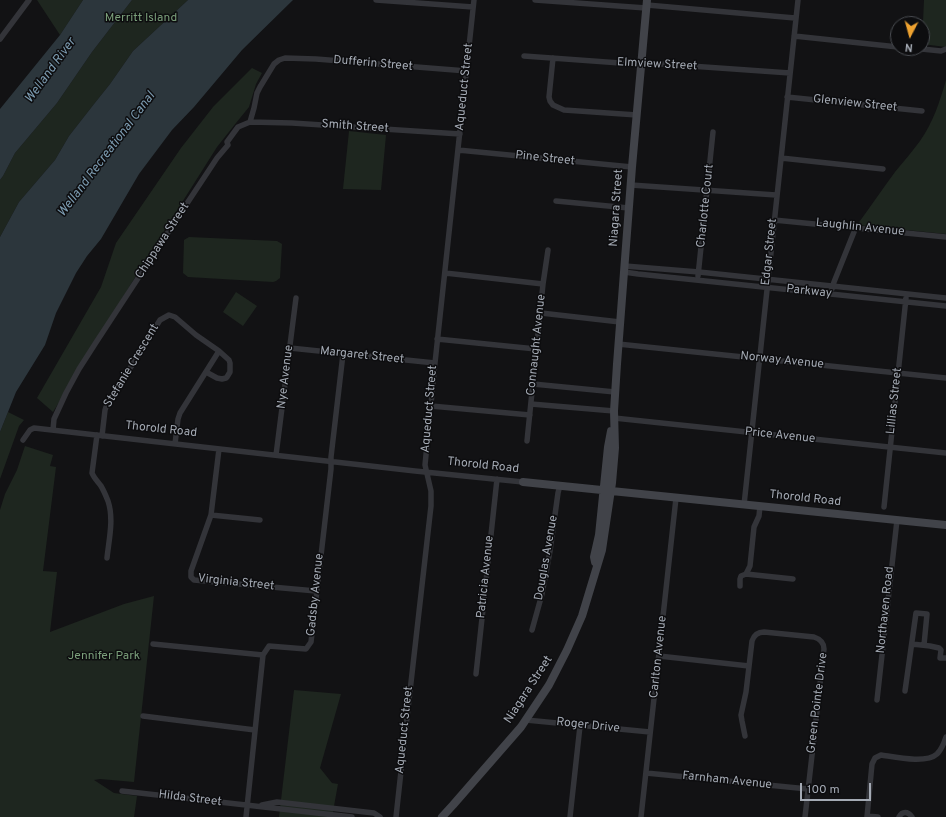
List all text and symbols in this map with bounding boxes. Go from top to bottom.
park label: Merritt Island [105,12,177,26]
north arrow [890,16,930,56]
water label: Welland River [22,35,80,107]
text: N [904,40,914,54]
street label: Aqueduct Street [453,43,477,131]
street label: Dufferin Street [333,53,413,75]
street label: Elmview Street [616,56,698,74]
water label: Welland Recreational Canal [55,89,159,221]
street label: Glenview Street [812,92,898,116]
street label: Smith Street [321,117,389,137]
street label: Pine Street [514,149,576,169]
street label: Charlotte Court [694,163,718,249]
street label: Niagara Street [607,169,627,247]
street label: Chippawa Street [133,200,193,282]
street label: Laughlin Avenue [815,216,905,240]
street label: Edgar Street [759,218,781,286]
street label: Parkway [786,282,832,302]
street label: Connaught Avenue [525,294,549,396]
street label: Stefanie Crescent [101,322,163,410]
street label: Nye Avenue [275,344,297,410]
street label: Margaret Street [319,344,405,368]
street label: Norway Avenue [740,349,824,373]
street label: Aqueduct Street [419,365,441,453]
street label: Lillias Street [884,367,906,435]
street label: Thorold Road [124,419,198,441]
street label: Price Avenue [744,425,816,447]
street label: Thorold Road [446,455,520,477]
street label: Thorold Road [768,488,842,510]
street label: Douglas Avenue [532,514,562,602]
street label: Patricia Avenue [474,535,498,619]
street label: Gadsby Avenue [304,553,328,637]
street label: Northaven Road [874,566,898,654]
street label: Virginia Street [197,572,275,594]
street label: Carlton Avenue [648,615,670,699]
park label: Jennifer Park [68,650,140,664]
street label: Green Pointe Drive [805,652,831,754]
street label: Niagara Street [502,653,556,727]
street label: Aqueduct Street [393,686,417,774]
street label: Roger Drive [556,716,620,736]
street label: Farnham Avenue [681,769,773,793]
scale bar [802,775,873,801]
text: 100 m [807,782,840,798]
street label: Hilda Street [158,788,222,810]

